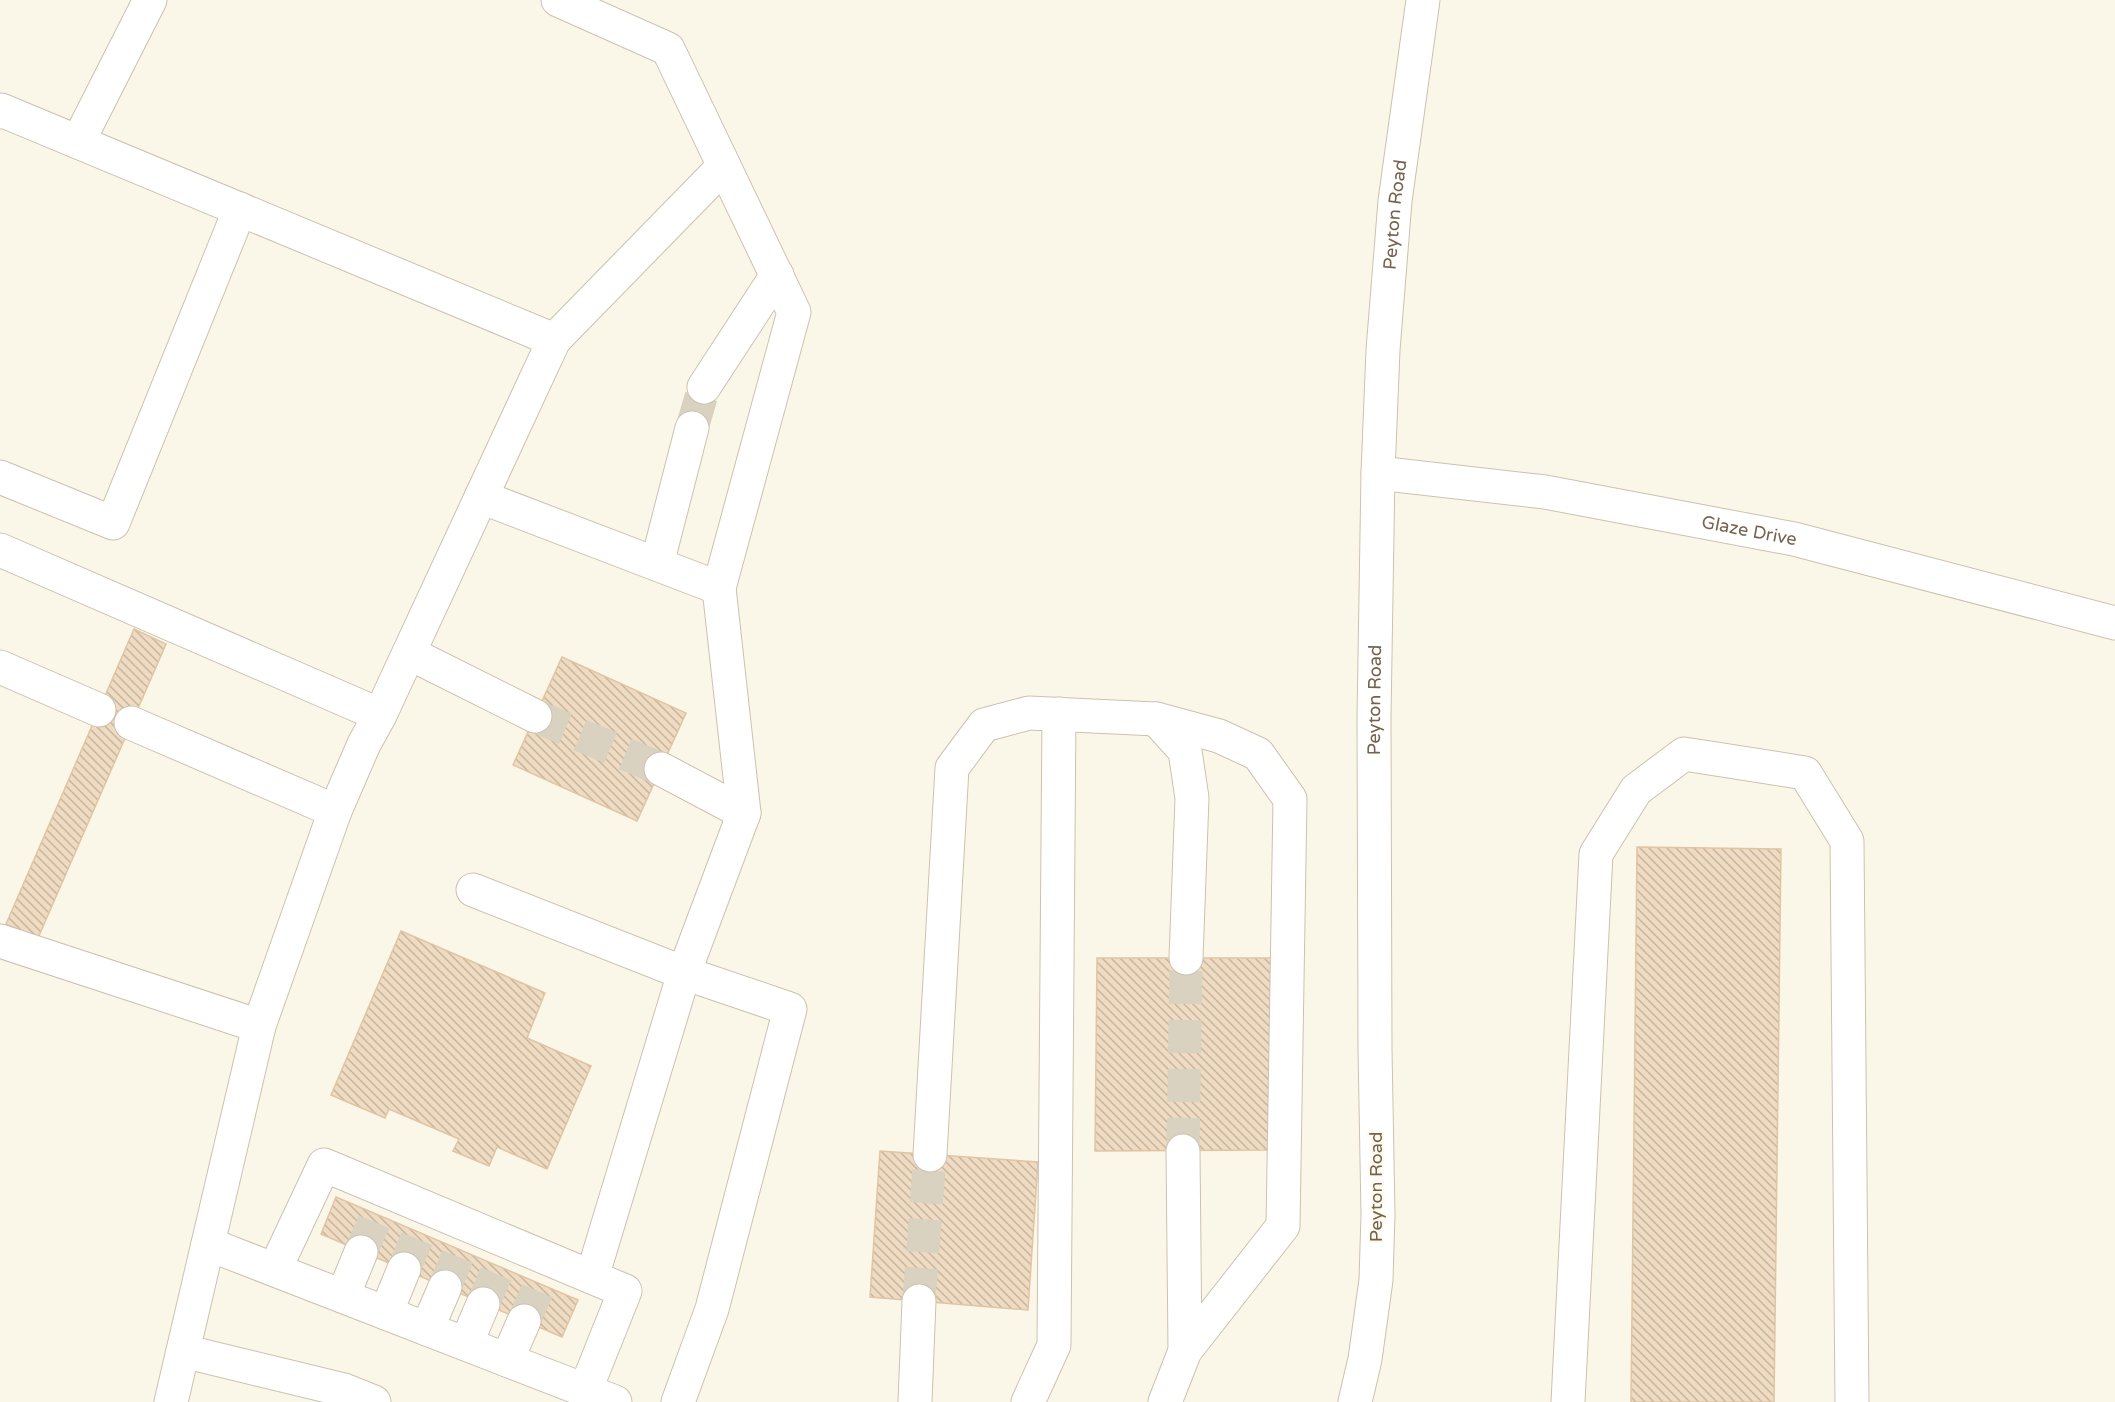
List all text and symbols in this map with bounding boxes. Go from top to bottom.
street label: Peyton Road [1379,158,1412,271]
street label: Glaze Drive [1700,511,1799,550]
street label: Peyton Road [1363,644,1386,755]
street label: Peyton Road [1365,1132,1387,1242]

